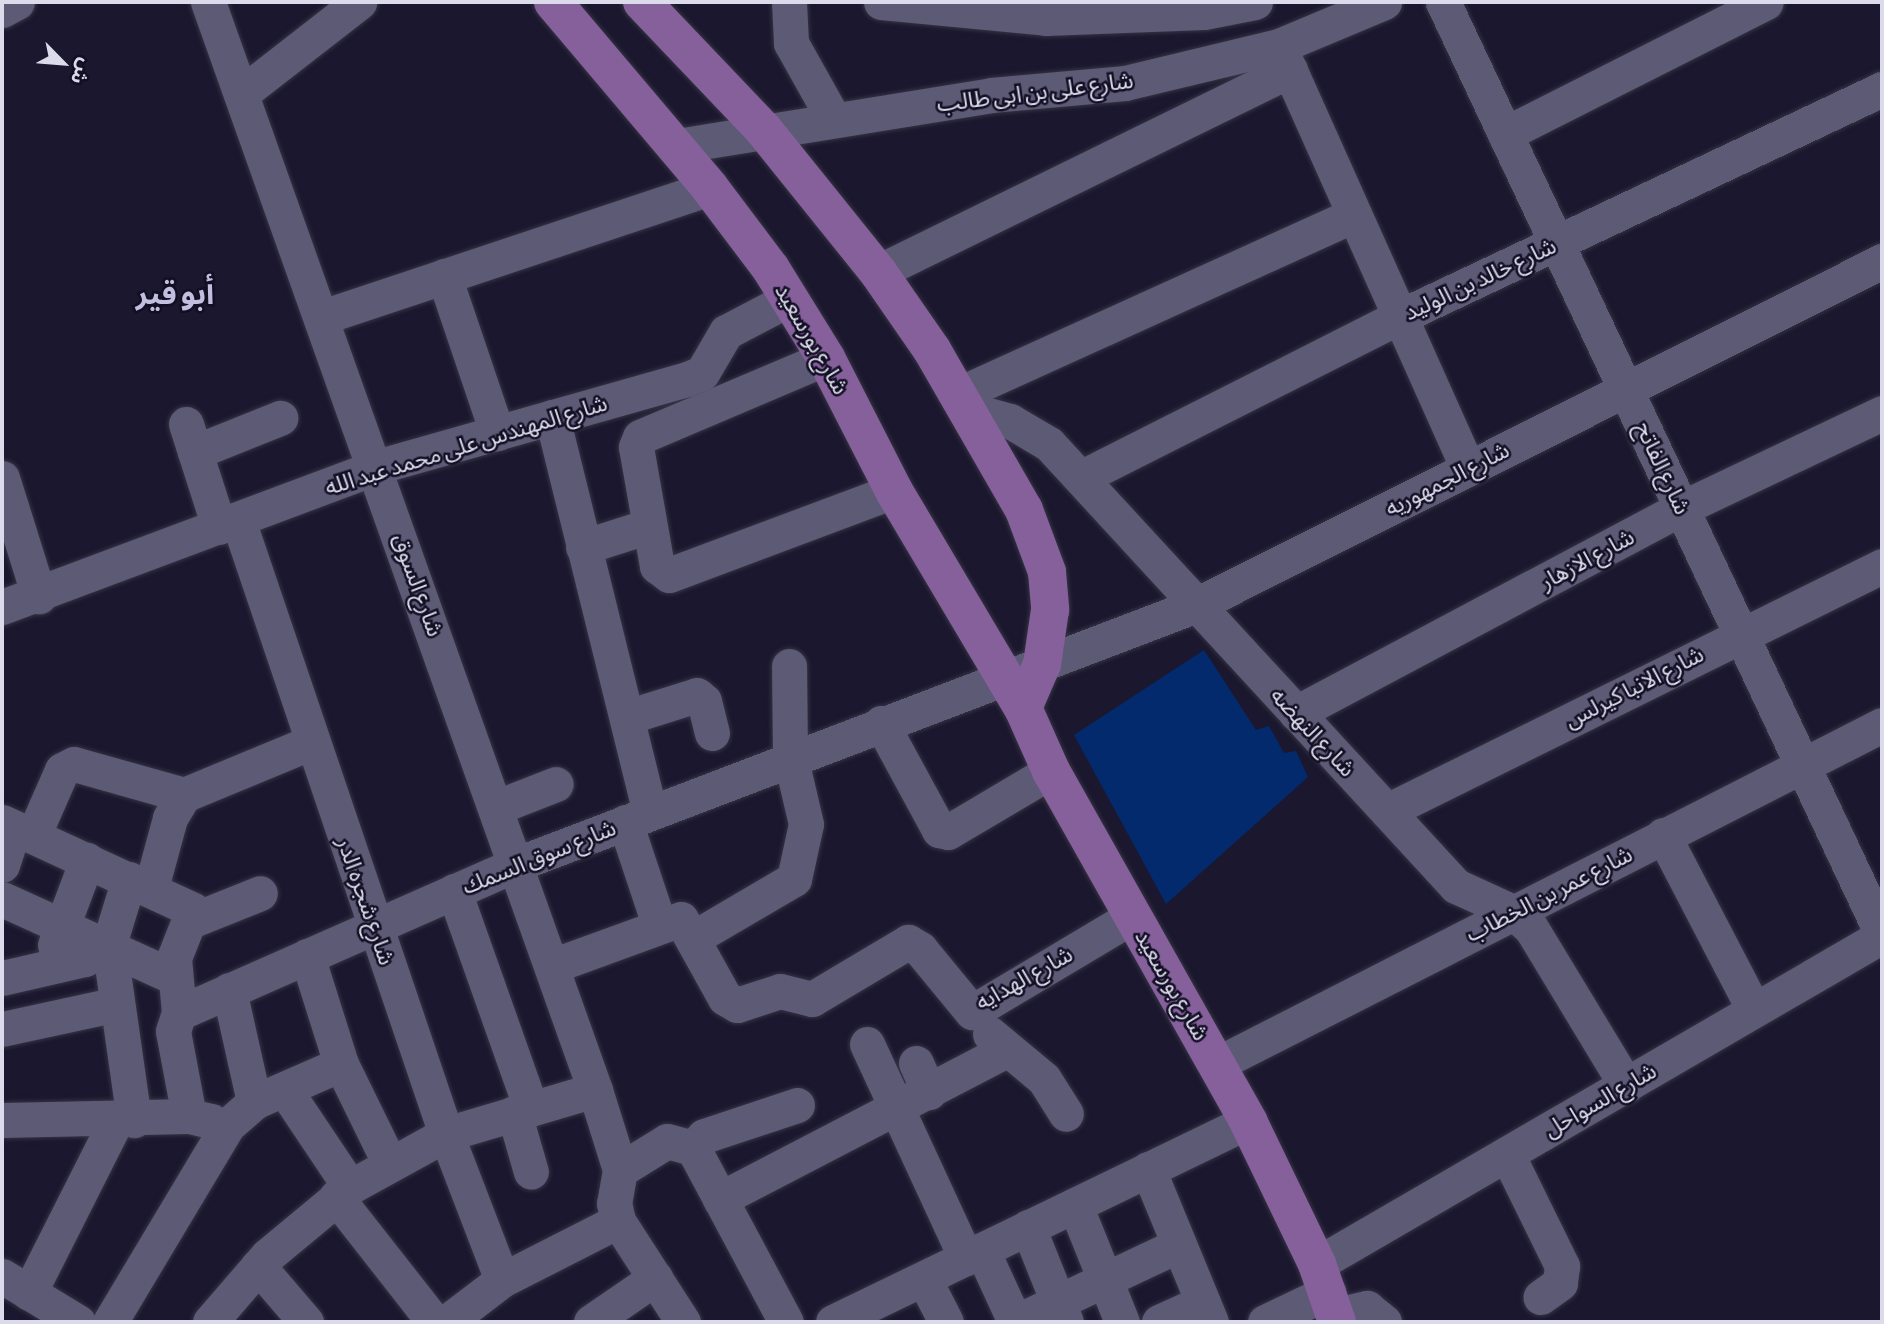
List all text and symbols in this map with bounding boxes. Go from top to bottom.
north arrow [28,28,98,98]
text: ش [67,55,98,88]
street label: شارع على بن ابى طالب [935,66,1135,118]
street label: شارع خالد بن الوليد [1399,232,1561,326]
district label: أبو قير [136,275,214,311]
street label: شارع بورسعيد [769,279,855,399]
street label: شارع المهندس على محمد عبد الله [321,389,611,501]
street label: شارع الفاتح [1630,417,1696,519]
street label: شارع الجمهوريه [1380,436,1514,522]
street label: شارع الازهار [1535,523,1639,595]
street label: شارع السوق [387,530,449,640]
street label: شارع الانبا كيرلس [1560,640,1708,734]
street label: شارع النهضه [1265,682,1361,782]
street label: شارع سوق السمك [458,814,620,900]
street label: شارع شجره الدر [331,833,401,969]
street label: شارع عمر بن الخطاب [1461,840,1637,948]
street label: شارع بورسعيد [1129,925,1215,1045]
street label: شارع الهدايه [971,940,1077,1016]
street label: شارع السواحل [1539,1057,1661,1143]

